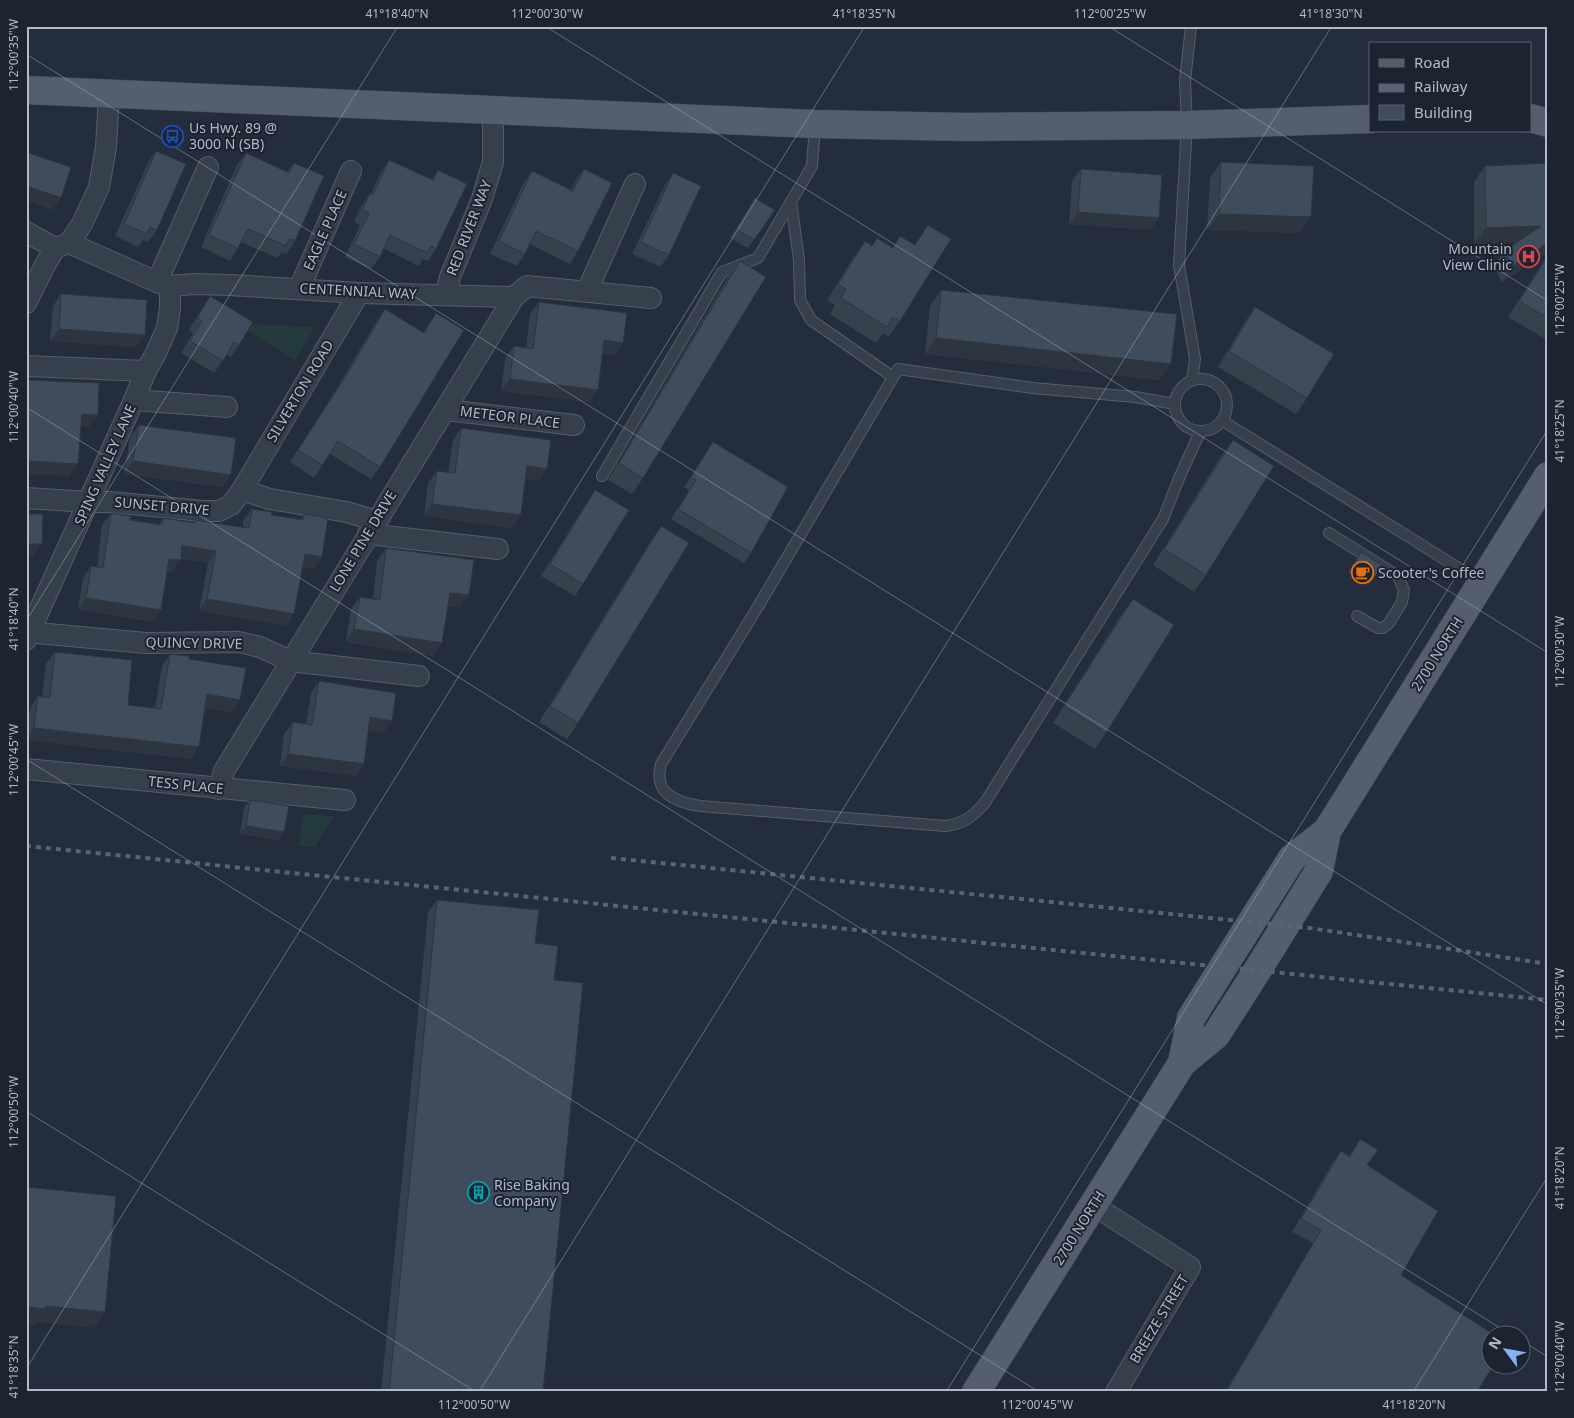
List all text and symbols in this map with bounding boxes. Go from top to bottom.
text: 41°18'40"N [365,5,429,22]
text: 112°00'30"W [511,5,583,22]
text: 41°18'35"N [832,5,896,22]
text: 112°00'25"W [1074,5,1146,22]
text: 41°18'30"N [1299,5,1363,22]
text: 112°00'35"W [5,19,22,91]
legend [1369,42,1532,132]
text: Road [1414,52,1450,72]
text: Railway [1414,76,1468,96]
text: Building [1414,102,1472,122]
place label: Us Hwy. 89 @ 3000 N (SB) [189,118,277,153]
bus stop icon: Us Hwy. 89 @ 3000 N (SB) [161,124,185,148]
street label: RED RIVER WAY [442,177,495,278]
street label: EAGLE PLACE [298,186,351,273]
place label: Mountain View Clinic [1443,239,1512,274]
hospital icon: Mountain View Clinic [1516,245,1540,269]
text: 112°00'25"W [1551,264,1568,336]
street label: CENTENNIAL WAY [299,278,417,303]
street label: SILVERTON ROAD [262,336,337,445]
text: 112°00'40"W [5,371,22,443]
text: 41°18'25"N [1551,399,1568,463]
street label: SPING VALLEY LANE [69,401,140,528]
street label: METEOR PLACE [459,401,561,432]
street label: LONE PINE DRIVE [325,486,400,595]
street label: SUNSET DRIVE [114,492,210,519]
cafe icon: Scooter's Coffee [1350,561,1374,585]
place label: Scooter's Coffee [1378,563,1485,582]
text: 41°18'40"N [5,587,22,651]
street label: 2700 NORTH [1406,613,1467,694]
text: 112°00'30"W [1551,616,1568,688]
street label: QUINCY DRIVE [145,632,243,653]
text: 112°00'45"W [5,724,22,796]
street label: TESS PLACE [147,771,225,798]
text: 112°00'35"W [1551,968,1568,1040]
text: 112°00'50"W [5,1076,22,1148]
text: 41°18'20"N [1551,1146,1568,1210]
place label: Rise Baking Company [494,1175,570,1210]
building icon: Rise Baking Company [466,1181,490,1205]
street label: 2700 NORTH [1048,1187,1109,1268]
street label: BREEZE STREET [1125,1271,1193,1367]
text: 112°00'40"W [1551,1321,1568,1393]
north arrow [1482,1326,1532,1376]
text: N [1483,1333,1506,1353]
text: 41°18'35"N [5,1335,22,1399]
text: 112°00'50"W [438,1396,510,1413]
text: 112°00'45"W [1001,1396,1073,1413]
text: 41°18'20"N [1382,1396,1446,1413]

